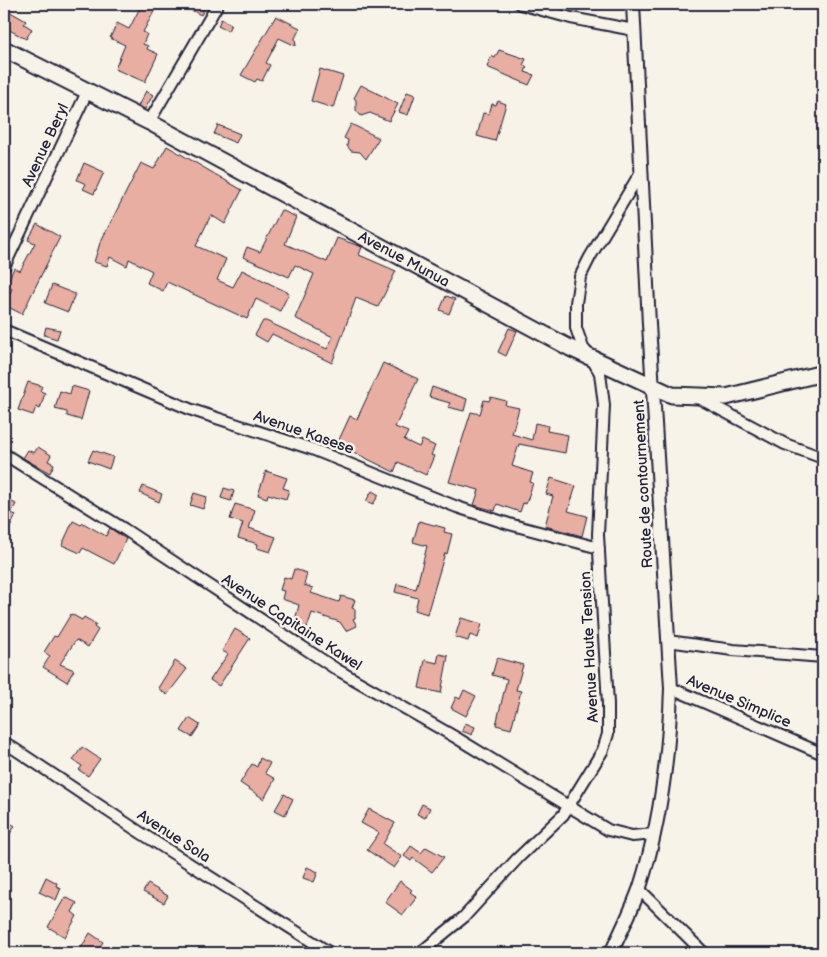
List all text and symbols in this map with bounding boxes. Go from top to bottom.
street label: Avenue Beryl [18,100,73,190]
street label: Avenue Munua [355,227,453,292]
street label: Route de contournement [630,399,657,569]
street label: Avenue Kasese [251,406,357,459]
street label: Avenue Capitaine Kawel [218,570,365,675]
street label: Avenue Haute Tension [576,571,603,723]
street label: Avenue Simplice [684,671,794,732]
street label: Avenue Sola [134,806,214,867]

